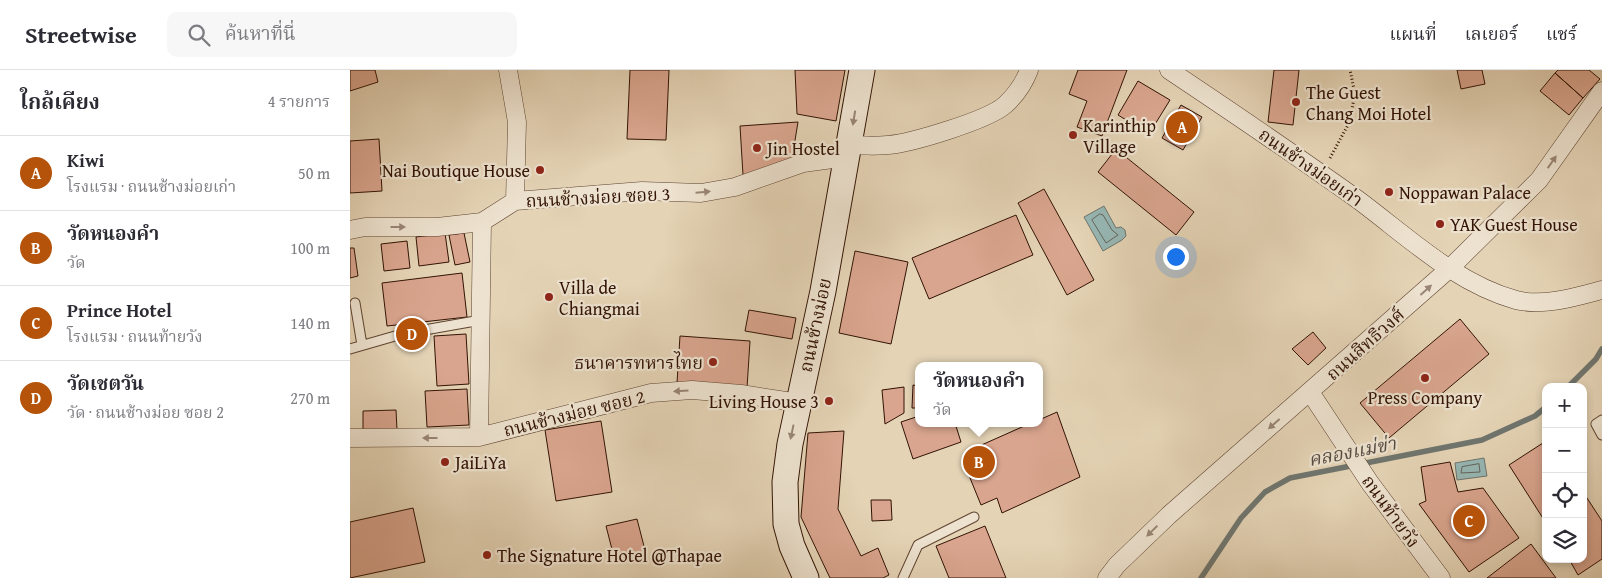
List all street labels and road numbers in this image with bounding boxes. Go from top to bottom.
street label: ถนนช้างม่อยเก่า [1253,121,1369,213]
street label: ถนนช้างม่อย ซอย 3 [525,180,671,214]
street label: ถนนช้างม่อย [792,275,838,375]
street label: ถนนสิทธิวงศ์ [1320,301,1411,387]
street label: ถนนช้างม่อย ซอย 2 [500,382,648,444]
street label: ถนนท้ายวัง [1355,469,1427,553]

